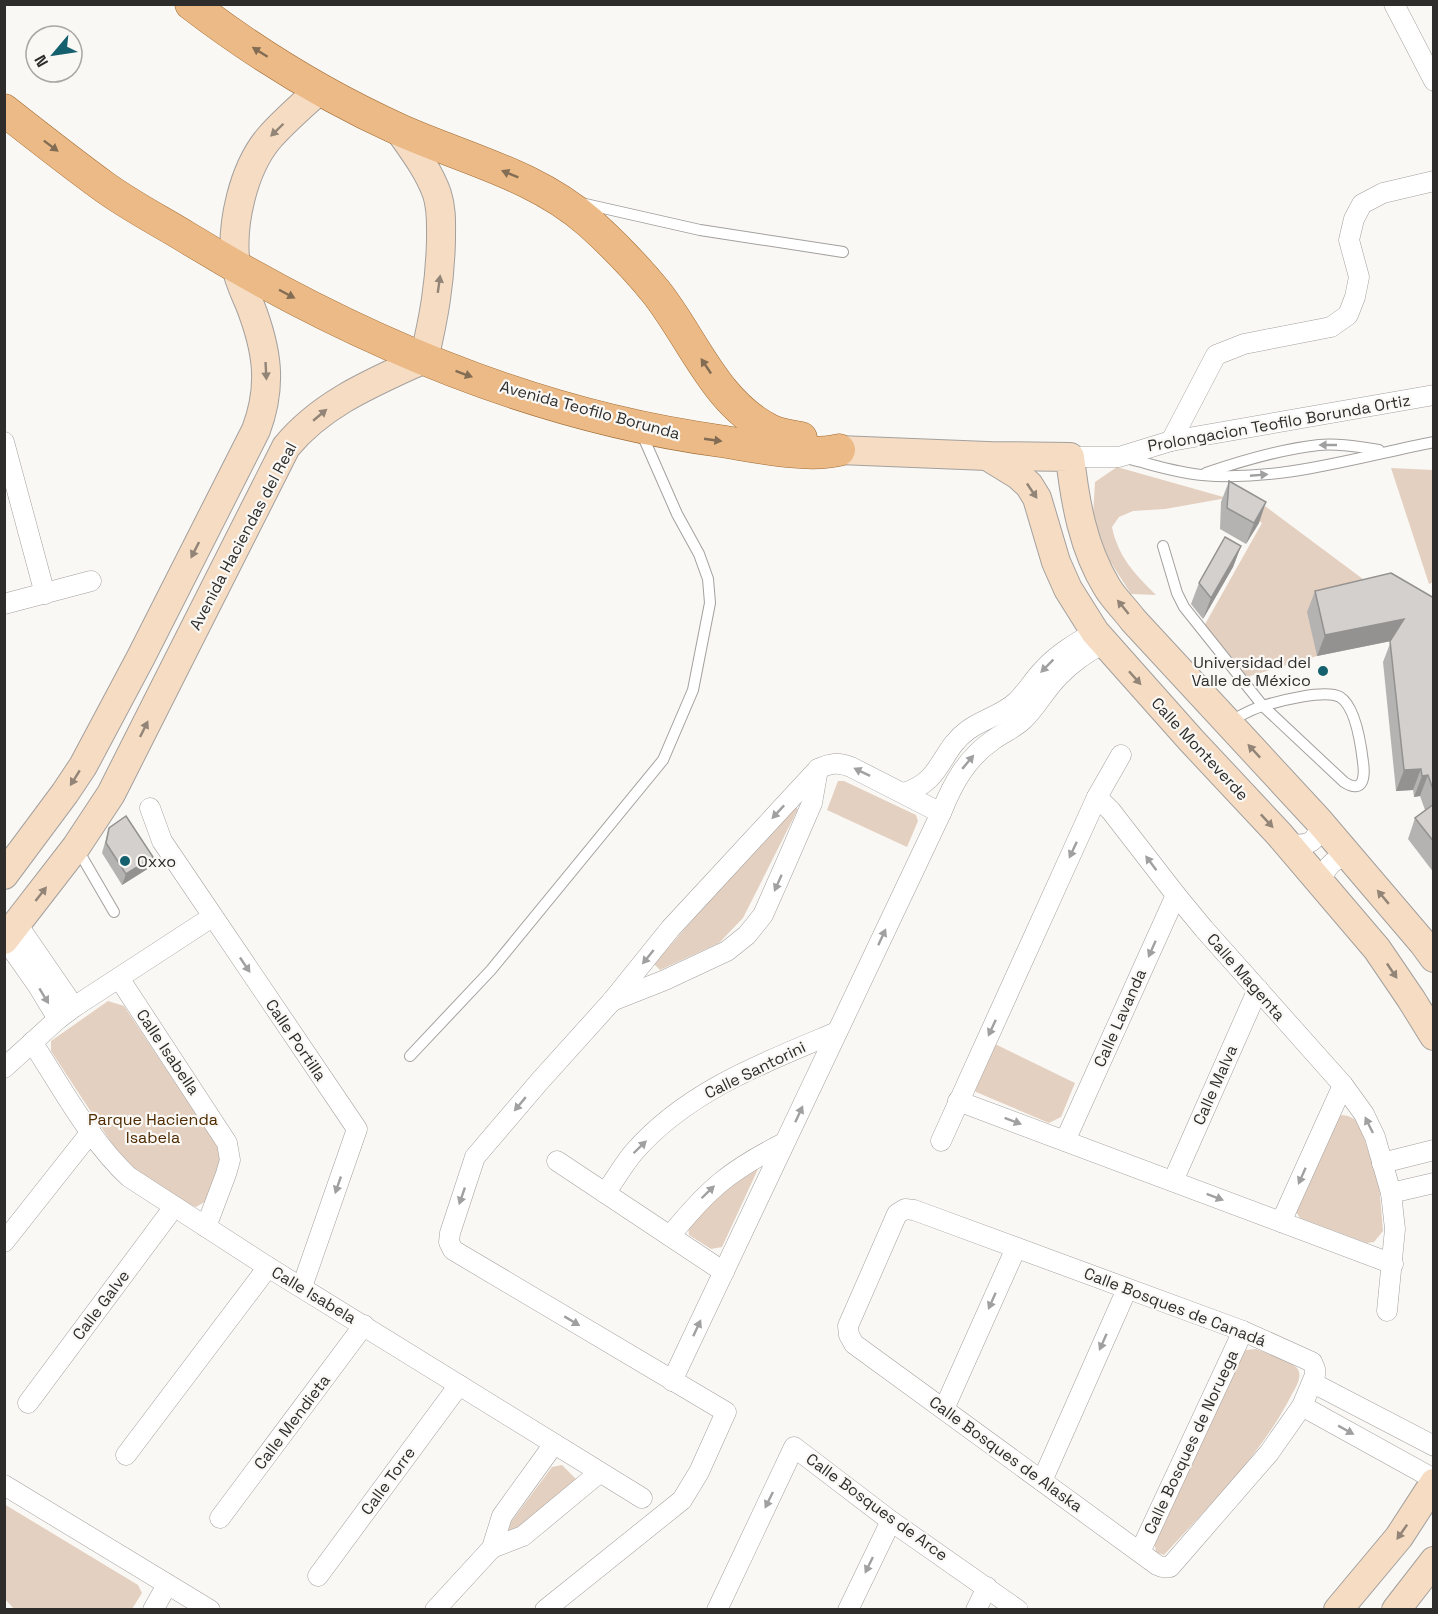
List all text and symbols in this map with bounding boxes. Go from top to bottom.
north arrow [24,24,84,84]
one-way arrow [252,46,268,57]
text: N [30,51,53,71]
one-way arrow [271,122,285,136]
one-way arrow [43,140,59,152]
one-way arrow [501,169,519,178]
one-way arrow [434,274,443,293]
one-way arrow [278,289,295,299]
one-way arrow [701,358,712,374]
one-way arrow [261,362,271,381]
one-way arrow [456,369,474,379]
street label: Avenida Teofilo Borunda [498,376,682,444]
street label: Prolongacion Teofilo Borunda Ortiz [1146,390,1412,456]
one-way arrow [312,408,328,421]
one-way arrow [704,436,723,445]
street label: Avenida Haciendas del Real [185,439,301,633]
one-way arrow [1319,440,1338,450]
one-way arrow [1249,470,1268,480]
one-way arrow [1026,483,1038,499]
one-way arrow [190,542,200,559]
one-way arrow [1116,599,1129,615]
place label: Universidad del Valle de México [1192,652,1311,691]
one-way arrow [1041,658,1055,672]
marker: Universidad del Valle de México [1316,664,1330,678]
one-way arrow [1128,670,1141,685]
street label: Calle Monteverde [1147,693,1253,805]
one-way arrow [139,720,149,737]
one-way arrow [1247,743,1261,758]
one-way arrow [961,755,974,770]
one-way arrow [853,767,870,776]
one-way arrow [69,770,80,786]
one-way arrow [771,804,785,819]
one-way arrow [1260,814,1274,829]
one-way arrow [1068,842,1077,859]
place label: Oxxo [137,851,176,872]
marker: Oxxo [118,854,132,868]
one-way arrow [1145,855,1157,871]
one-way arrow [772,874,782,892]
one-way arrow [34,886,46,901]
one-way arrow [1377,889,1390,905]
one-way arrow [877,928,887,946]
street label: Calle Magenta [1202,929,1290,1025]
one-way arrow [1147,940,1156,957]
one-way arrow [642,949,654,964]
one-way arrow [239,957,251,973]
one-way arrow [1386,962,1398,978]
street label: Calle Lavanda [1089,966,1151,1070]
one-way arrow [39,988,50,1004]
street label: Calle Portilla [261,995,331,1085]
street label: Calle Isabella [132,1005,204,1099]
one-way arrow [987,1019,996,1036]
street label: Calle Santorini [701,1036,809,1104]
street label: Calle Malva [1188,1042,1242,1128]
one-way arrow [514,1096,527,1111]
one-way arrow [794,1105,803,1122]
park label: Parque Hacienda Isabela [88,1109,218,1148]
one-way arrow [1004,1117,1022,1127]
one-way arrow [1365,1117,1374,1134]
one-way arrow [633,1140,647,1154]
one-way arrow [1297,1168,1307,1186]
one-way arrow [333,1176,343,1194]
one-way arrow [701,1185,715,1199]
one-way arrow [457,1187,466,1205]
one-way arrow [1206,1193,1224,1203]
street label: Calle Isabela [268,1261,360,1329]
street label: Calle Bosques de Canadá [1081,1263,1269,1351]
street label: Calle Galve [68,1266,134,1344]
one-way arrow [988,1293,997,1310]
one-way arrow [564,1315,580,1326]
one-way arrow [693,1319,702,1336]
one-way arrow [1098,1333,1108,1351]
street label: Calle Bosques de Noruega [1139,1346,1243,1538]
street label: Calle Mendieta [249,1370,335,1474]
street label: Calle Bosques de Alaska [925,1391,1087,1517]
one-way arrow [1338,1425,1354,1436]
street label: Calle Torre [356,1443,420,1519]
street label: Calle Bosques de Arce [802,1448,952,1566]
one-way arrow [765,1491,774,1508]
one-way arrow [1396,1524,1408,1540]
one-way arrow [865,1557,874,1574]

